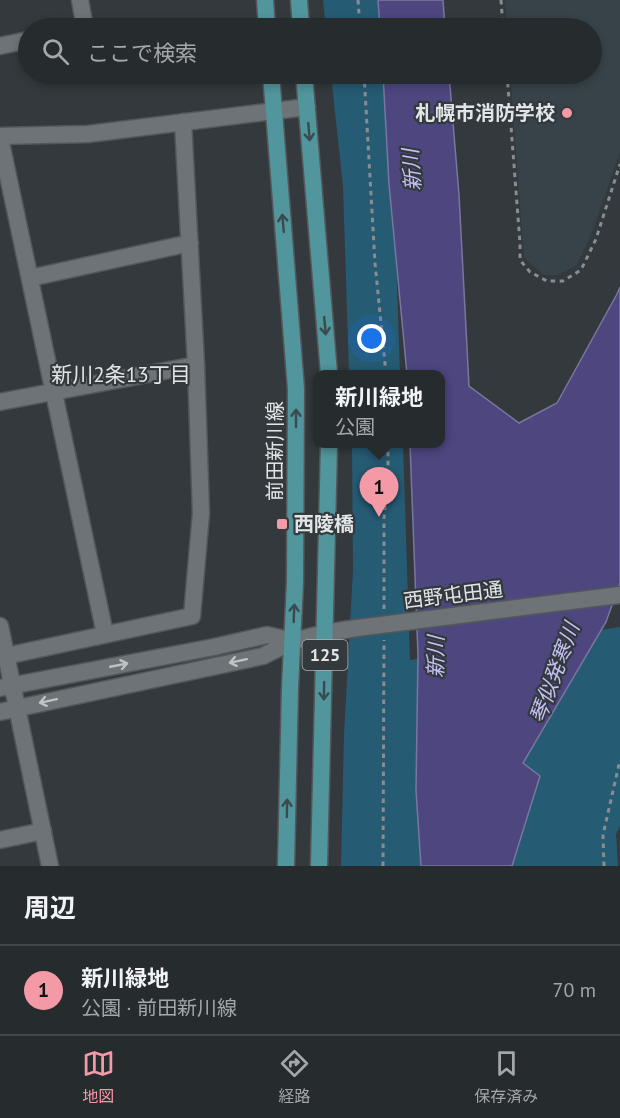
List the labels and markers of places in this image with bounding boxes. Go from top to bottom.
place label: 札幌市消防学校 [415,100,555,126]
marker: 札幌市消防学校 [560,106,574,120]
pin: 1 [360,468,398,517]
place label: 西陵橋 [294,511,354,537]
marker: 西陵橋 [275,517,289,531]

